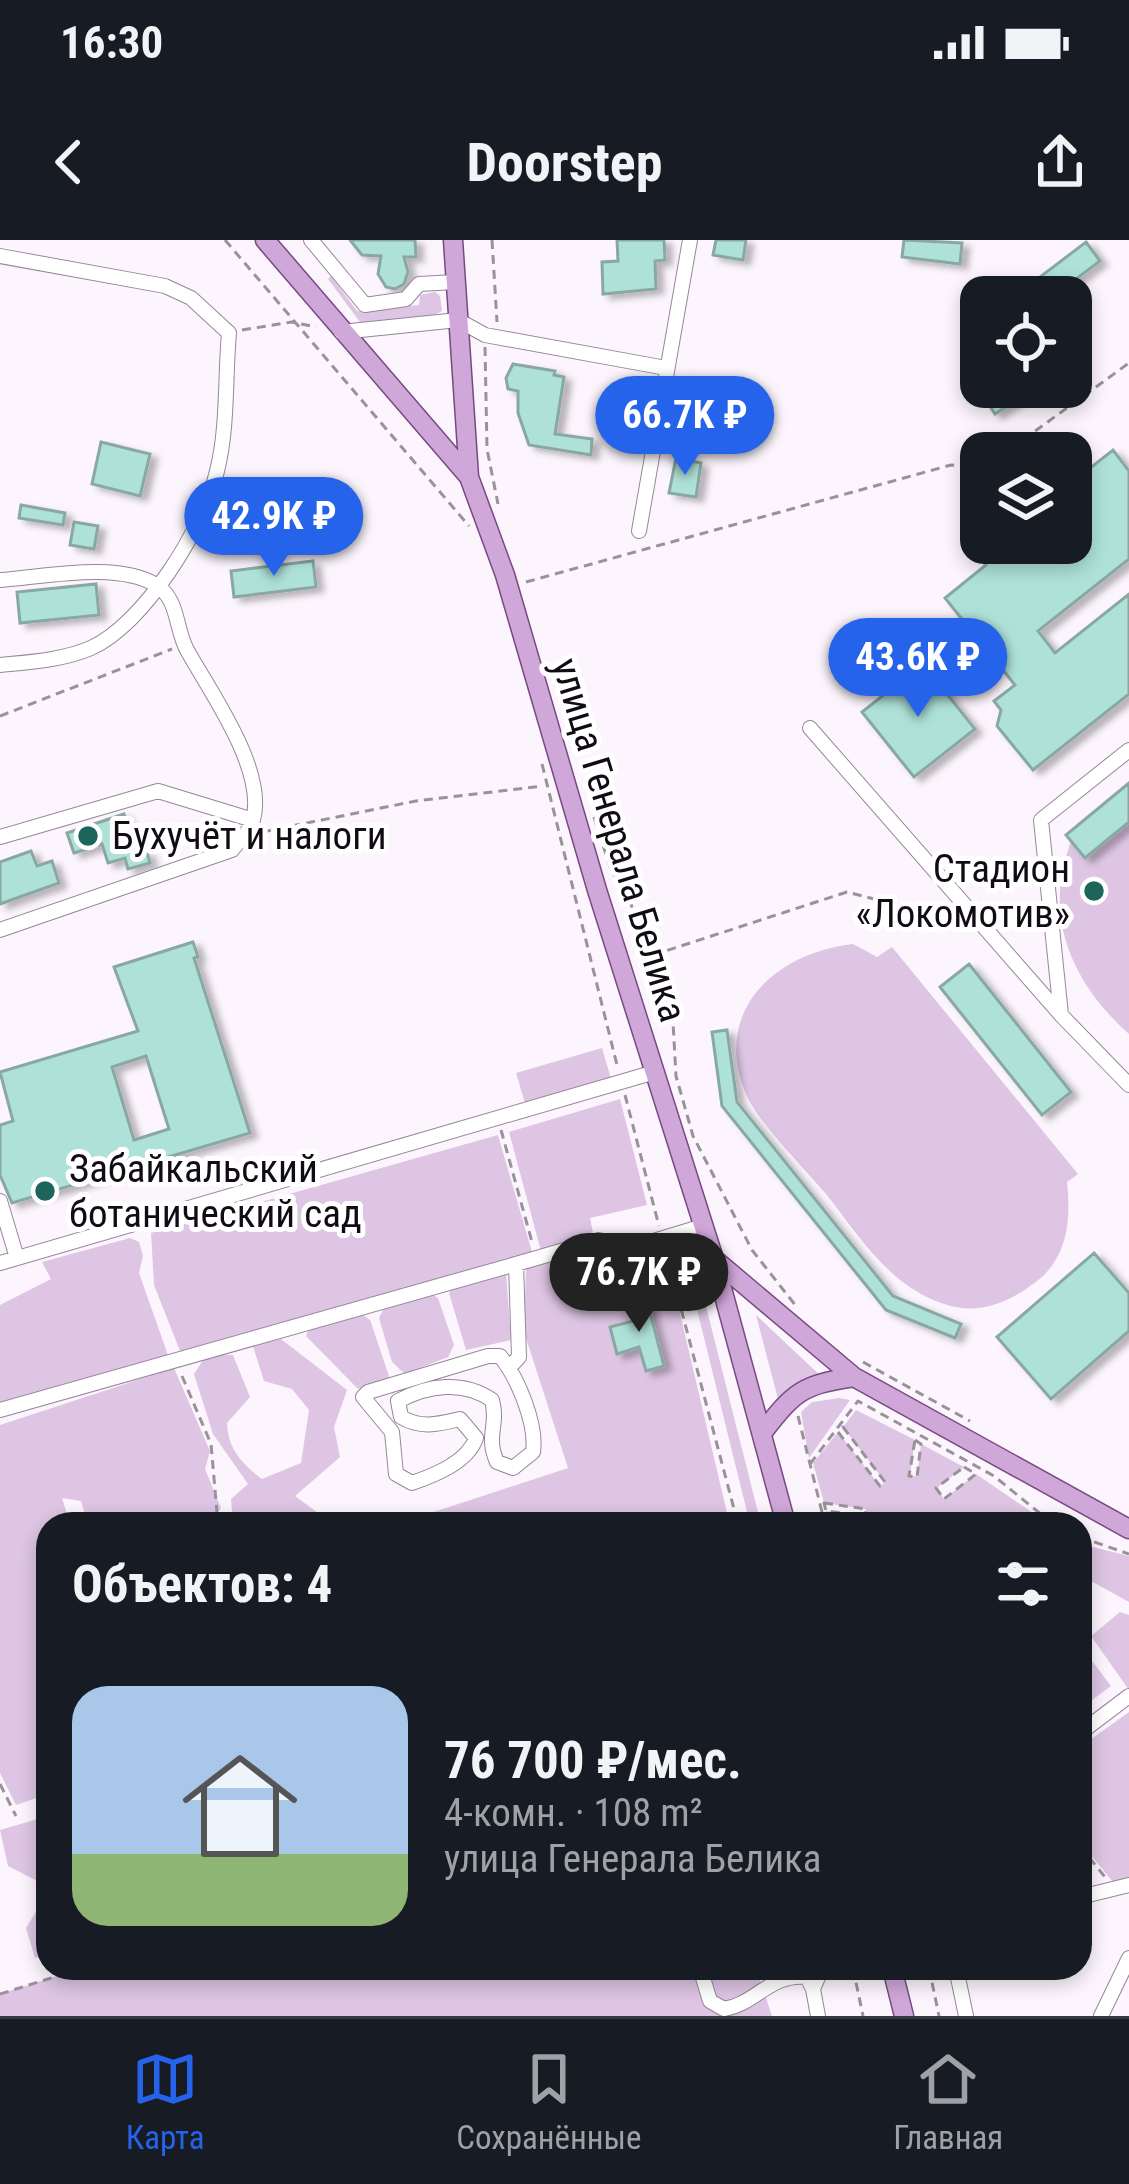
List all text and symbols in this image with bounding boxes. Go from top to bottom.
text: 16:30 [60,16,163,69]
icon: back [36,129,102,195]
icon: share [1027,129,1093,195]
text: Doorstep [467,131,662,194]
map controls [960,276,1092,564]
button: locate [960,276,1092,408]
pin: 66.7K ₽ [574,376,796,478]
text: 66.7K ₽ [622,392,748,438]
button: layers [960,432,1092,564]
pin: 42.9K ₽ [163,477,385,579]
text: 42.9K ₽ [211,493,337,539]
pin: 43.6K ₽ [807,618,1029,720]
text: 43.6K ₽ [855,634,981,680]
street label: улица Генерала Белика [542,653,696,1027]
place label: Бухучёт и налоги [112,813,387,859]
marker: Бухучёт и налоги [75,823,101,849]
place label: Стадион «Локомотив» [855,846,1070,937]
marker: Стадион «Локомотив» [1081,878,1107,904]
place label: Забайкальский ботанический сад [69,1146,362,1237]
marker: Забайкальский ботанический сад [32,1178,58,1204]
pin: 76.7K ₽ [528,1233,750,1335]
text: 76.7K ₽ [576,1249,702,1295]
icon: filters [990,1551,1056,1617]
text: Объектов: 4 [72,1555,332,1614]
text: 76 700 ₽/мес. [444,1731,742,1790]
icon: home [168,1734,312,1878]
text: 4-комн. · 108 m² [444,1790,703,1836]
text: улица Генерала Белика [444,1836,822,1882]
tab: Карта [126,2046,205,2157]
tab: Сохранённые [456,2046,642,2157]
tab: Главная [893,2046,1003,2157]

